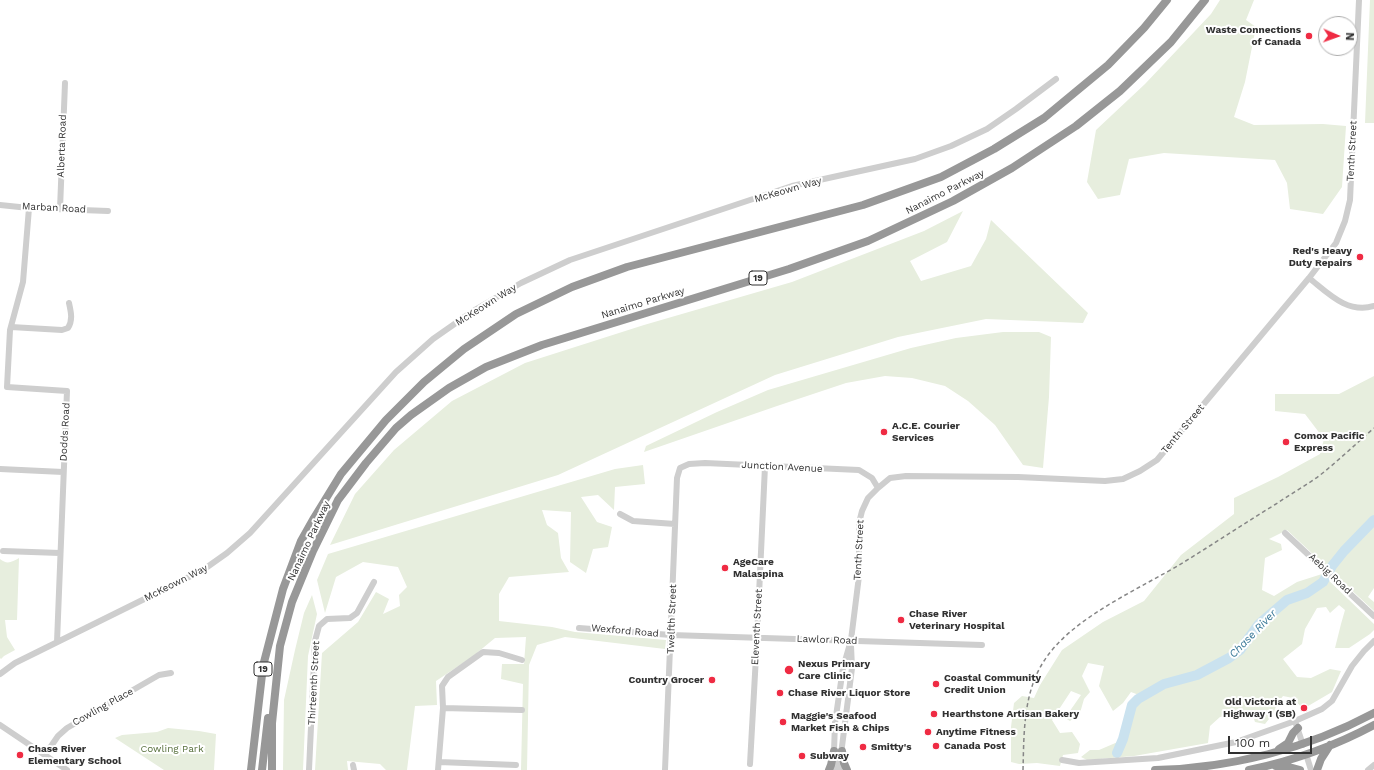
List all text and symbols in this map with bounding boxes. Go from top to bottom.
north arrow [1318,16,1358,56]
place label: Waste Connections of Canada [1206,24,1301,48]
marker: Waste Connections of Canada [1304,31,1314,41]
text: N [1343,32,1356,41]
street label: Alberta Road [55,114,69,178]
street label: Tenth Street [1344,120,1360,182]
street label: Nanaimo Parkway [904,167,986,217]
street label: McKeown Way [753,175,823,205]
street label: Marban Road [22,200,86,216]
place label: Red's Heavy Duty Repairs [1289,245,1352,268]
marker: Red's Heavy Duty Repairs [1355,252,1365,262]
road number: 19 [749,271,767,285]
street label: McKeown Way [453,281,519,329]
street label: Nanaimo Parkway [600,285,686,321]
street label: Dodds Road [57,402,73,462]
street label: Tenth Street [1159,402,1207,456]
place label: A.C.E. Courier Services [892,420,960,444]
marker: A.C.E. Courier Services [879,427,889,437]
place label: Comox Pacific Express [1294,430,1364,454]
marker: Comox Pacific Express [1281,437,1291,447]
street label: Junction Avenue [741,459,823,475]
street label: Nanaimo Parkway [285,499,333,583]
street label: Tenth Street [851,519,867,581]
street label: Aebig Road [1306,551,1354,597]
place label: AgeCare Malaspina [733,556,784,580]
street label: McKeown Way [142,562,210,604]
marker: AgeCare Malaspina [720,563,730,573]
street label: Twelfth Street [665,584,679,654]
street label: Eleventh Street [749,589,765,665]
water label: Chase River [1227,607,1279,661]
place label: Chase River Veterinary Hospital [909,608,1005,632]
marker: Chase River Veterinary Hospital [896,615,906,625]
street label: Wexford Road [591,622,659,640]
street label: Lawlor Road [796,633,858,647]
street label: Thirteenth Street [306,641,322,725]
place label: Nexus Primary Care Clinic [798,658,870,682]
road number: 19 [254,662,272,676]
marker: Nexus Primary Care Clinic [783,664,795,676]
place label: Coastal Community Credit Union [944,672,1041,696]
place label: Country Grocer [628,674,704,686]
marker: Country Grocer [707,675,717,685]
marker: Coastal Community Credit Union [931,679,941,689]
street label: Cowling Place [70,685,136,729]
place label: Chase River Liquor Store [788,687,910,699]
marker: Chase River Liquor Store [775,688,785,698]
place label: Old Victoria at Highway 1 (SB) [1223,696,1296,720]
marker: Old Victoria at Highway 1 (SB) [1299,703,1309,713]
place label: Hearthstone Artisan Bakery [942,708,1079,720]
marker: Hearthstone Artisan Bakery [929,709,939,719]
place label: Maggie's Seafood Market Fish & Chips [791,710,889,734]
marker: Maggie's Seafood Market Fish & Chips [778,717,788,727]
place label: Anytime Fitness [936,726,1016,738]
marker: Anytime Fitness [923,727,933,737]
scale bar [1230,728,1314,754]
text: 100 m [1235,736,1270,750]
place label: Canada Post [944,740,1006,752]
place label: Smitty's [871,741,912,753]
marker: Canada Post [931,741,941,751]
marker: Smitty's [858,742,868,752]
place label: Chase River Elementary School [28,743,121,766]
park label: Cowling Park [140,743,204,755]
marker: Chase River Elementary School [15,750,25,760]
place label: Subway [810,750,849,762]
marker: Subway [797,751,807,761]

